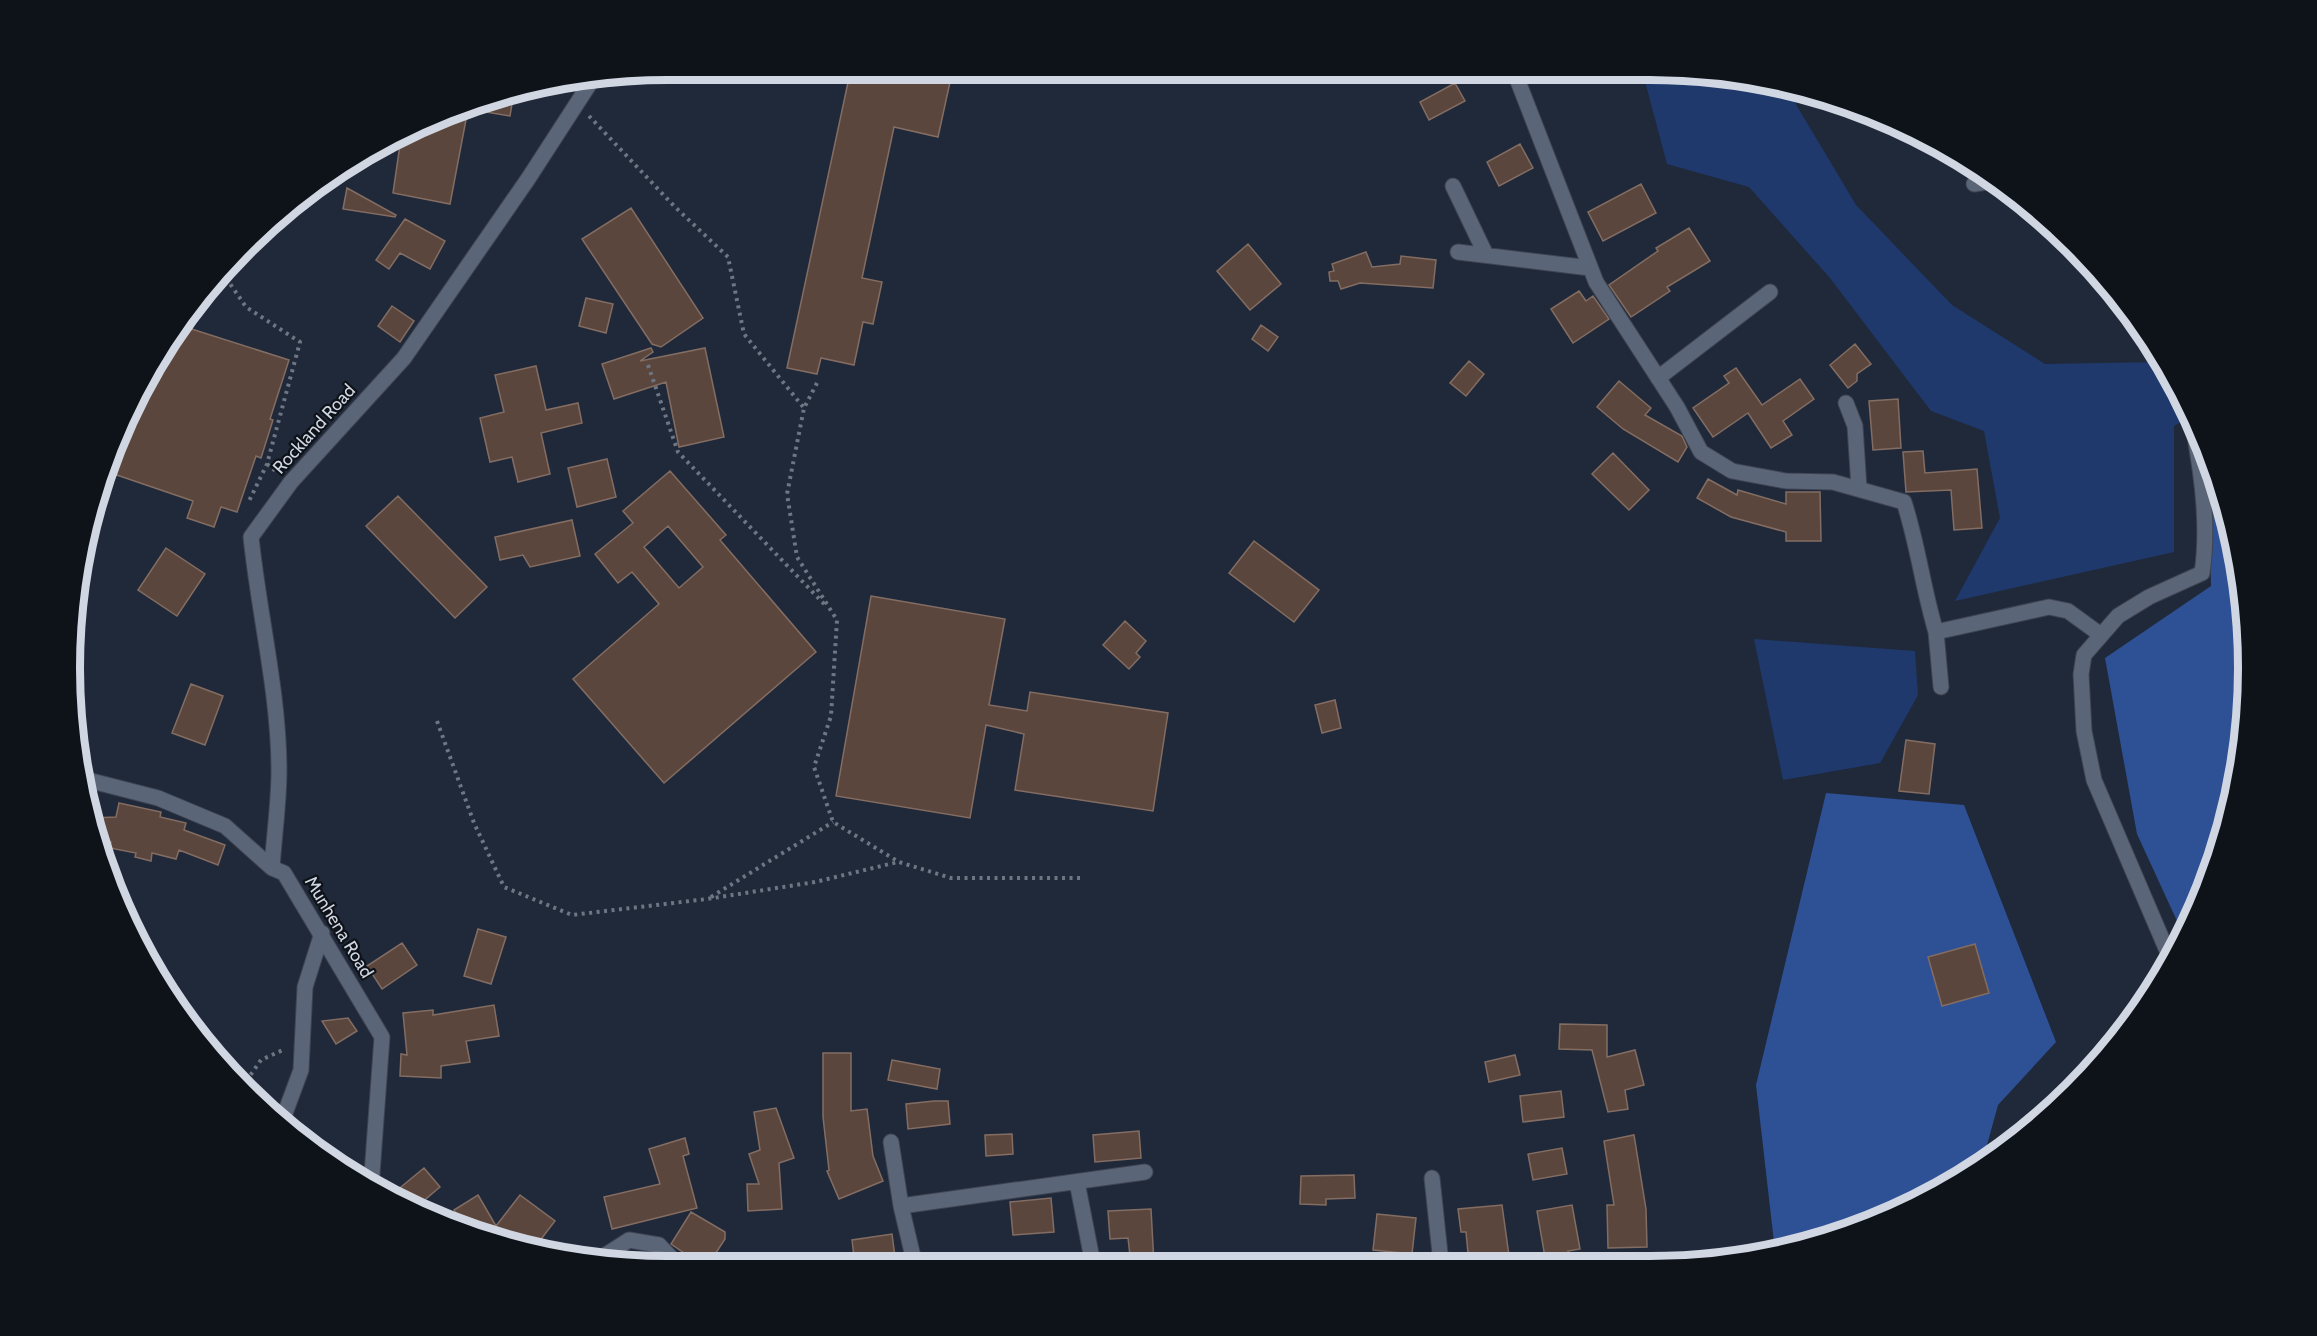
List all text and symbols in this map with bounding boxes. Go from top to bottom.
street label: Rockland Road [268,380,360,478]
street label: Munhena Road [300,872,378,982]

